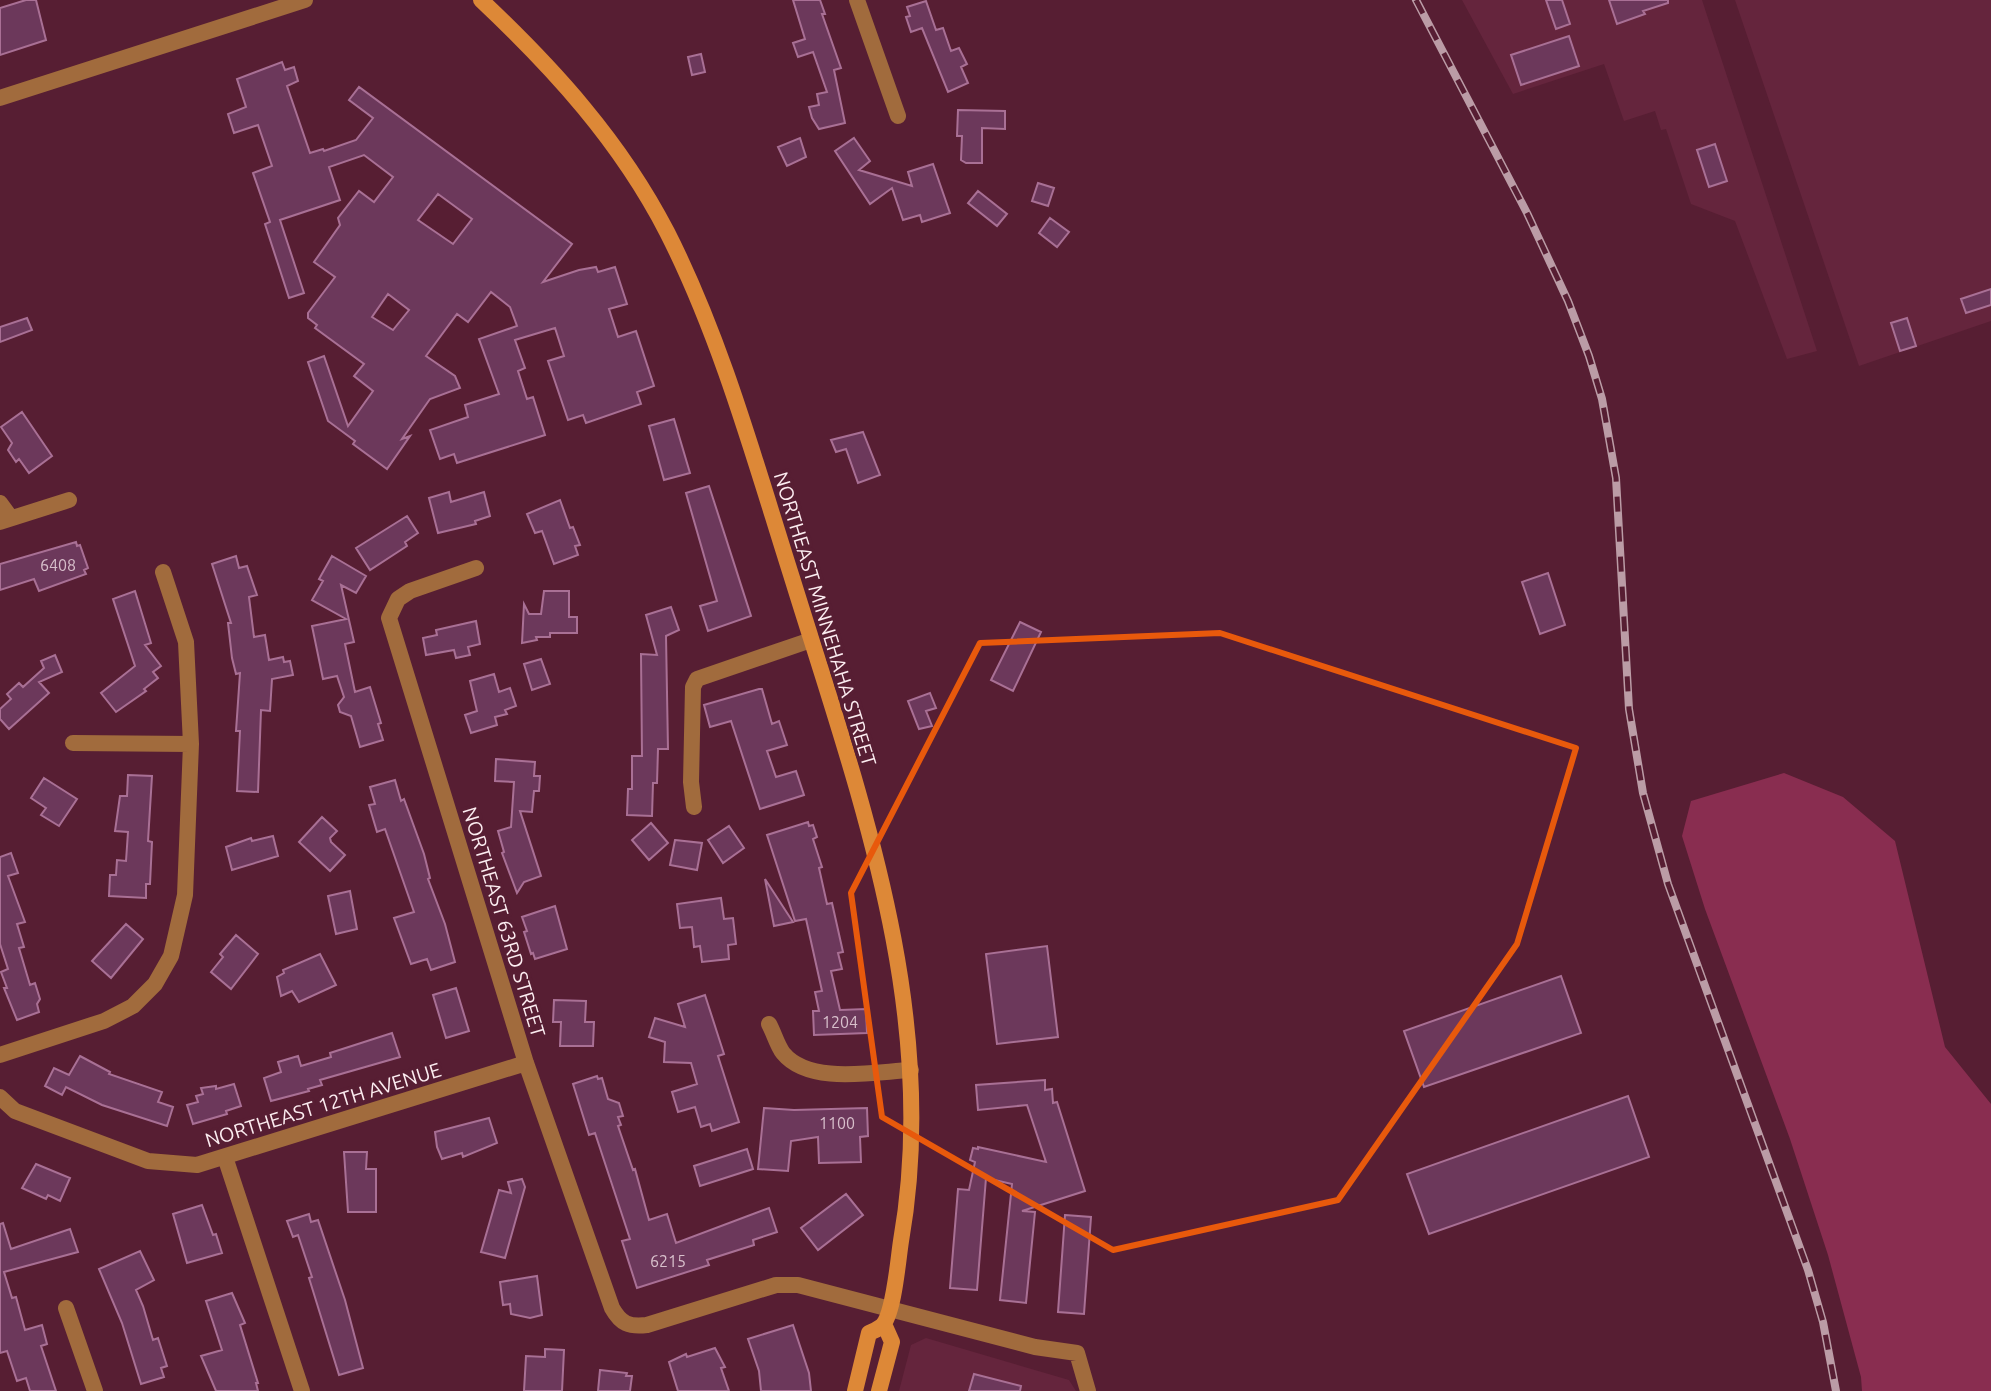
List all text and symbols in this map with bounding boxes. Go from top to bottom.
street label: NORTHEAST MINNEHAHA STREET [770,469,881,769]
house number: 6408 [40,556,76,574]
street label: NORTHEAST 63RD STREET [458,804,551,1040]
house number: 1204 [822,1013,858,1031]
street label: NORTHEAST 12TH AVENUE [202,1058,444,1151]
house number: 1100 [819,1114,855,1132]
house number: 6215 [650,1252,686,1270]

